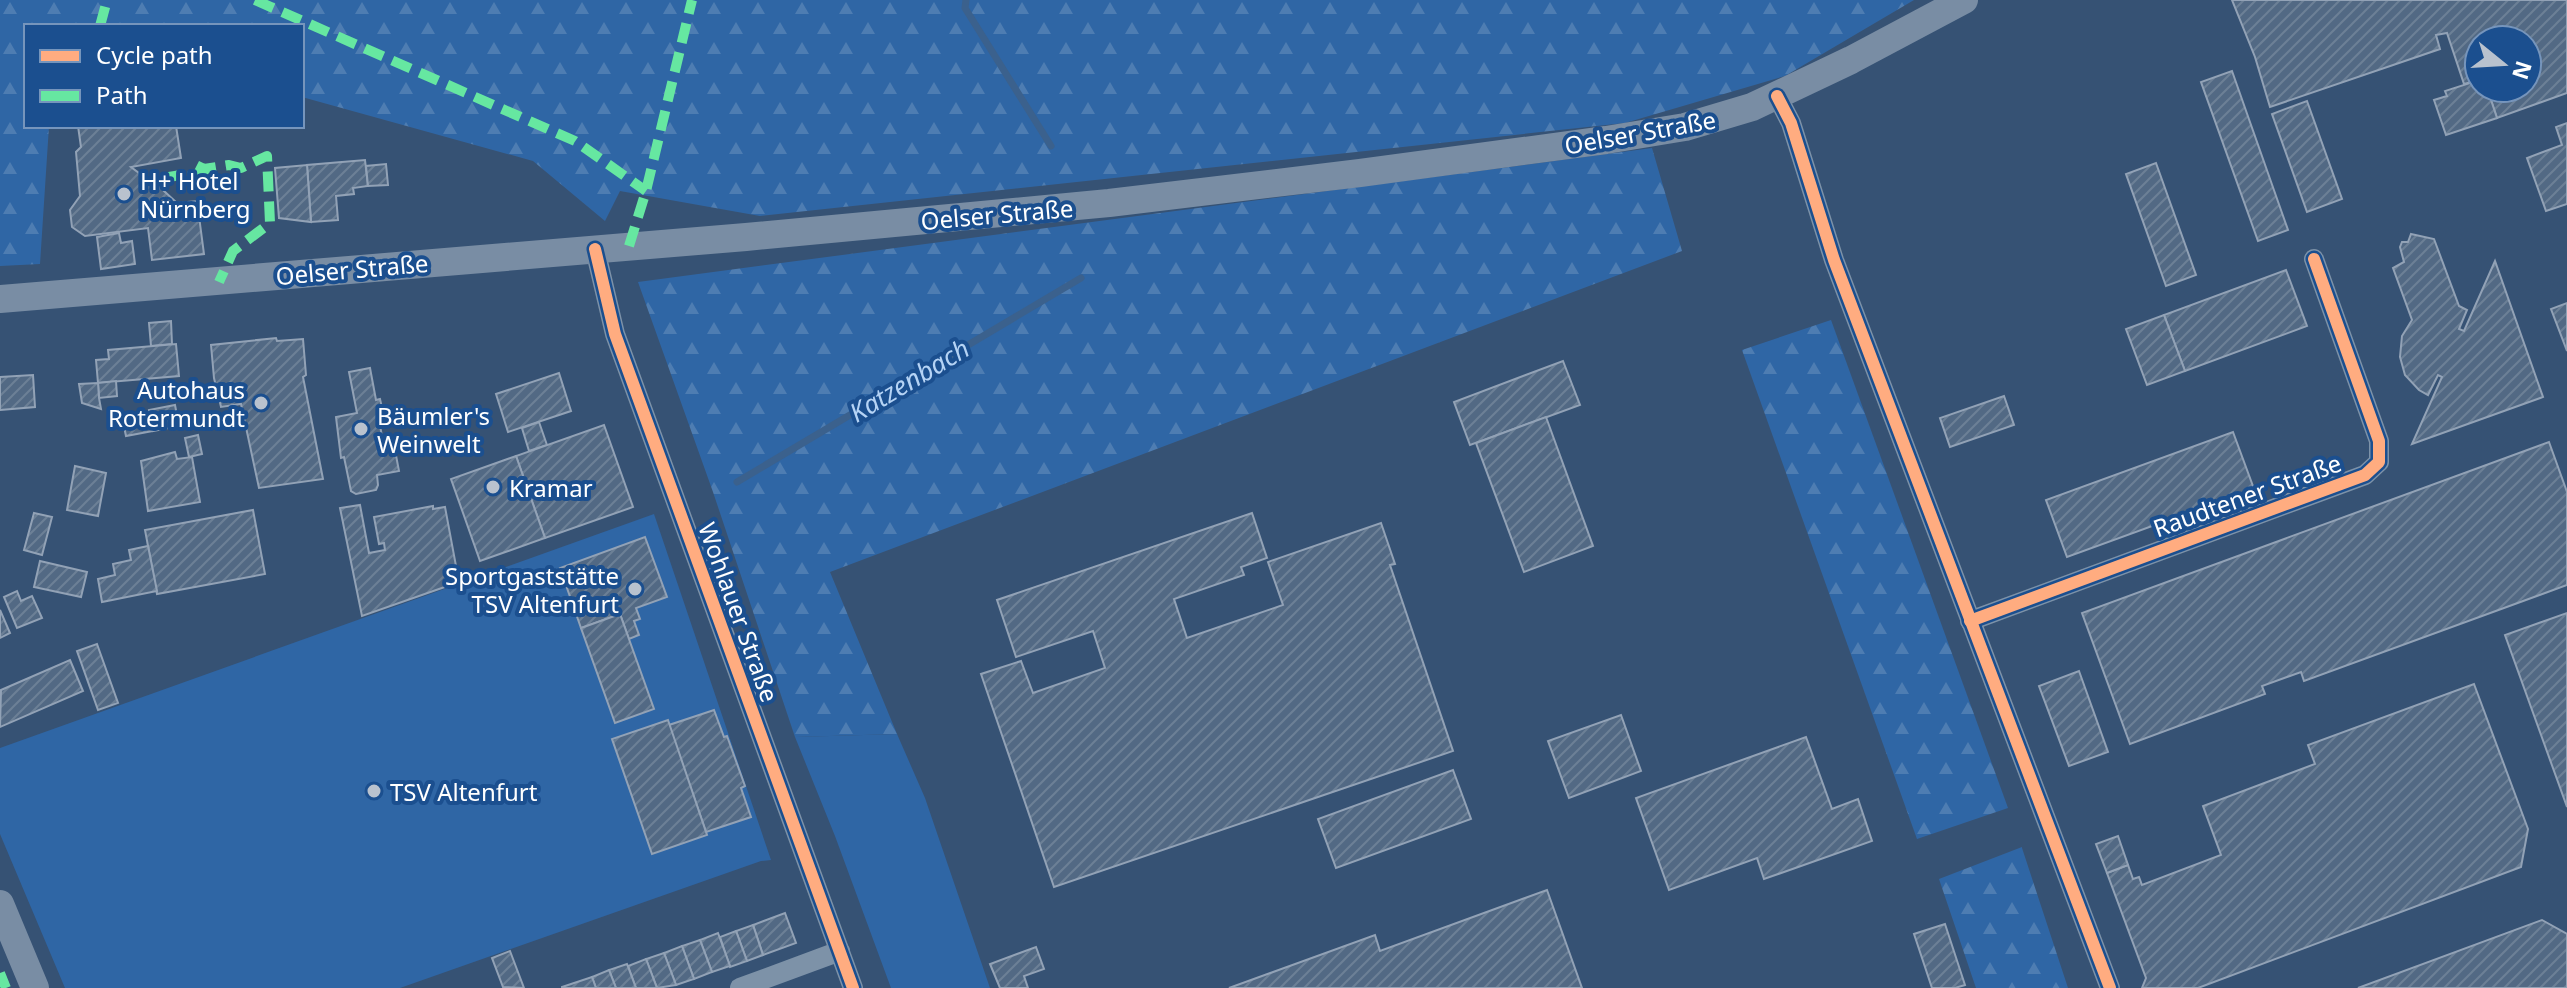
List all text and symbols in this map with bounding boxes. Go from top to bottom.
legend [24,24,304,128]
north arrow [2463,24,2543,104]
text: Cycle path [96,38,213,71]
text: N [2506,57,2540,84]
text: Path [96,78,147,111]
street label: Oelser Straße [1562,102,1718,162]
place label: H+ Hotel Nürnberg [140,164,251,225]
marker: H+ Hotel Nürnberg [115,185,133,203]
street label: Oelser Straße [919,191,1075,237]
street label: Oelser Straße [274,246,430,292]
water label: Katzenbach [842,330,976,430]
place label: Autohaus Rotermundt [108,373,245,434]
marker: Autohaus Rotermundt [252,394,270,412]
place label: Bäumler's Weinwelt [377,399,490,460]
marker: Bäumler's Weinwelt [352,420,370,438]
street label: Raudtener Straße [2148,446,2346,544]
place label: Kramar [509,471,593,504]
marker: Kramar [484,478,502,496]
street label: Wohlauer Straße [691,518,787,706]
place label: Sportgaststätte TSV Altenfurt [445,559,619,620]
marker: Sportgaststätte TSV Altenfurt [626,580,644,598]
place label: TSV Altenfurt [390,775,538,808]
marker: TSV Altenfurt [365,782,383,800]

